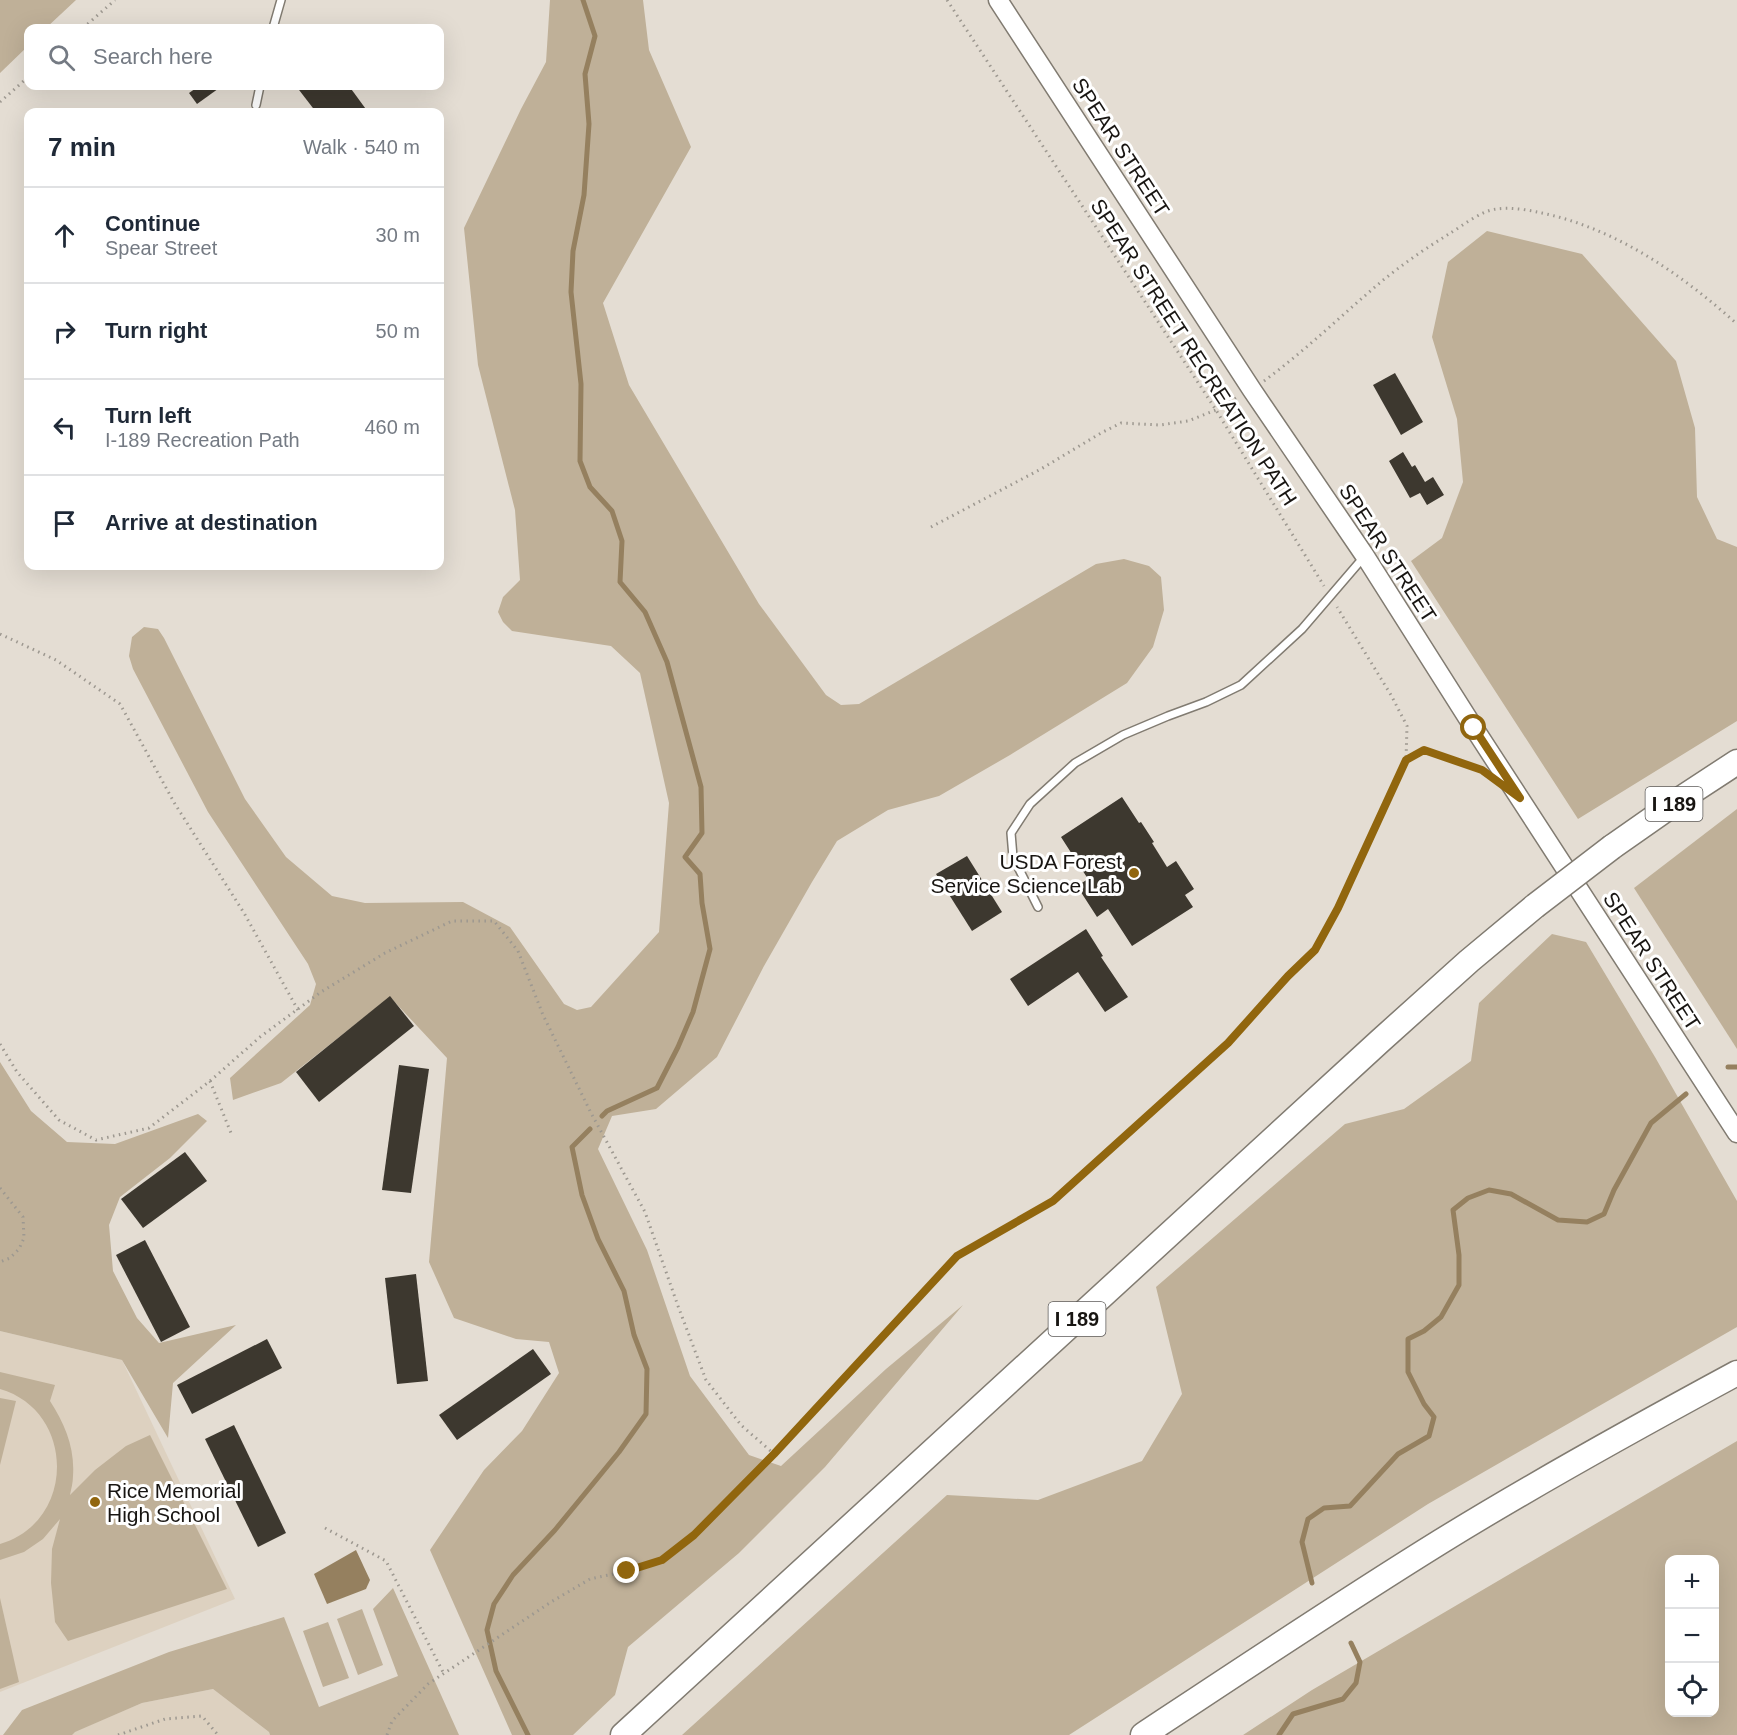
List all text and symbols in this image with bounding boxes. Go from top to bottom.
search box [24,24,444,90]
icon: search [45,41,78,74]
text: Search here [93,44,213,69]
street label: SPEAR STREET [1068,74,1174,220]
text: 7 min [48,132,116,162]
text: Walk · 540 m [303,136,420,158]
street label: SPEAR STREET RECREATION PATH [1086,195,1302,509]
text: Continue [105,211,200,236]
icon: ahead [48,219,81,252]
text: 30 m [376,224,420,246]
text: Spear Street [105,237,217,259]
icon: right [48,315,81,348]
text: Turn right [105,318,207,343]
text: 50 m [376,320,420,342]
text: Turn left [105,403,191,428]
icon: left [48,411,81,444]
text: 460 m [364,416,420,438]
text: I-189 Recreation Path [105,429,300,451]
street label: SPEAR STREET [1335,480,1441,626]
icon: arrive [48,507,81,540]
text: Arrive at destination [105,510,318,535]
route start [1460,714,1486,740]
road number: I 189 [1646,787,1702,821]
place label: USDA Forest Service Science Lab [931,850,1122,897]
marker: USDA Forest Service Science Lab [1127,866,1141,880]
street label: SPEAR STREET [1599,888,1705,1034]
road number: I 189 [1048,1302,1106,1336]
place label: Rice Memorial High School [107,1479,241,1526]
marker: Rice Memorial High School [88,1495,102,1509]
map controls [1665,1555,1719,1717]
button: + [1665,1555,1719,1609]
route end [613,1557,639,1583]
button: − [1665,1609,1719,1663]
button: locate [1665,1663,1719,1717]

